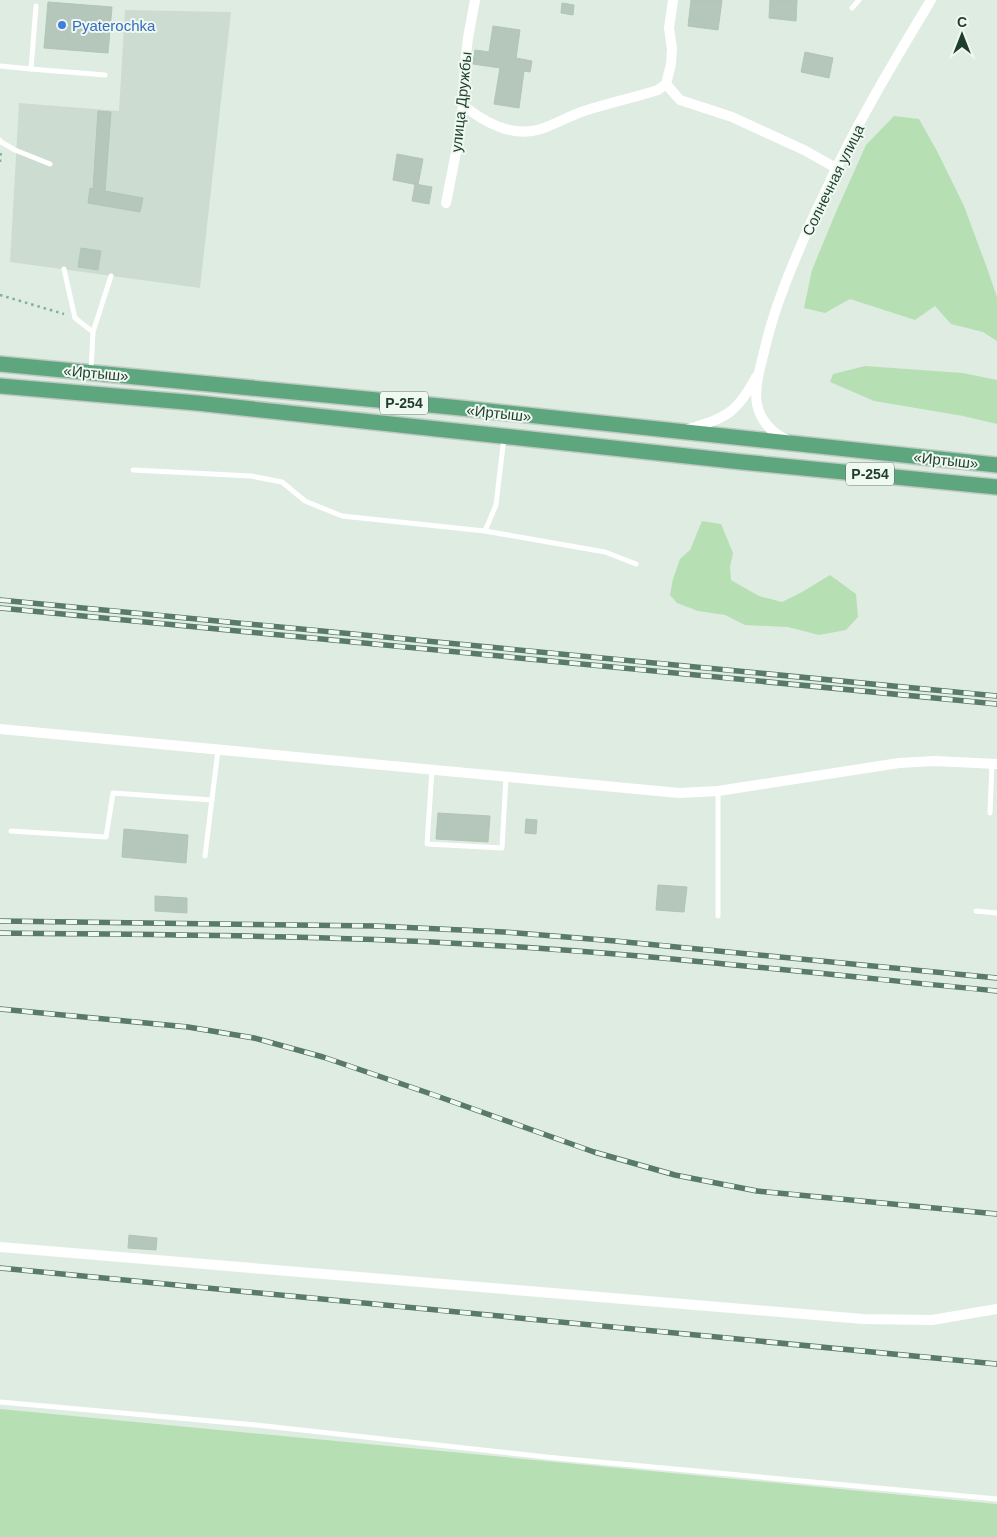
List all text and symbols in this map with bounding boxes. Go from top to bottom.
north arrow [937,10,987,60]
text: С [957,14,967,30]
place label: Pyaterochka [72,17,156,34]
marker: Pyaterochka [56,19,68,31]
street label: улица Дружбы [447,51,475,153]
street label: Солнечная улица [799,121,868,238]
street label: «Иртыш» [63,362,129,384]
road number: Р-254 [380,392,428,414]
street label: «Иртыш» [466,401,532,425]
street label: «Иртыш» [913,448,979,472]
road number: Р-254 [846,462,894,486]

